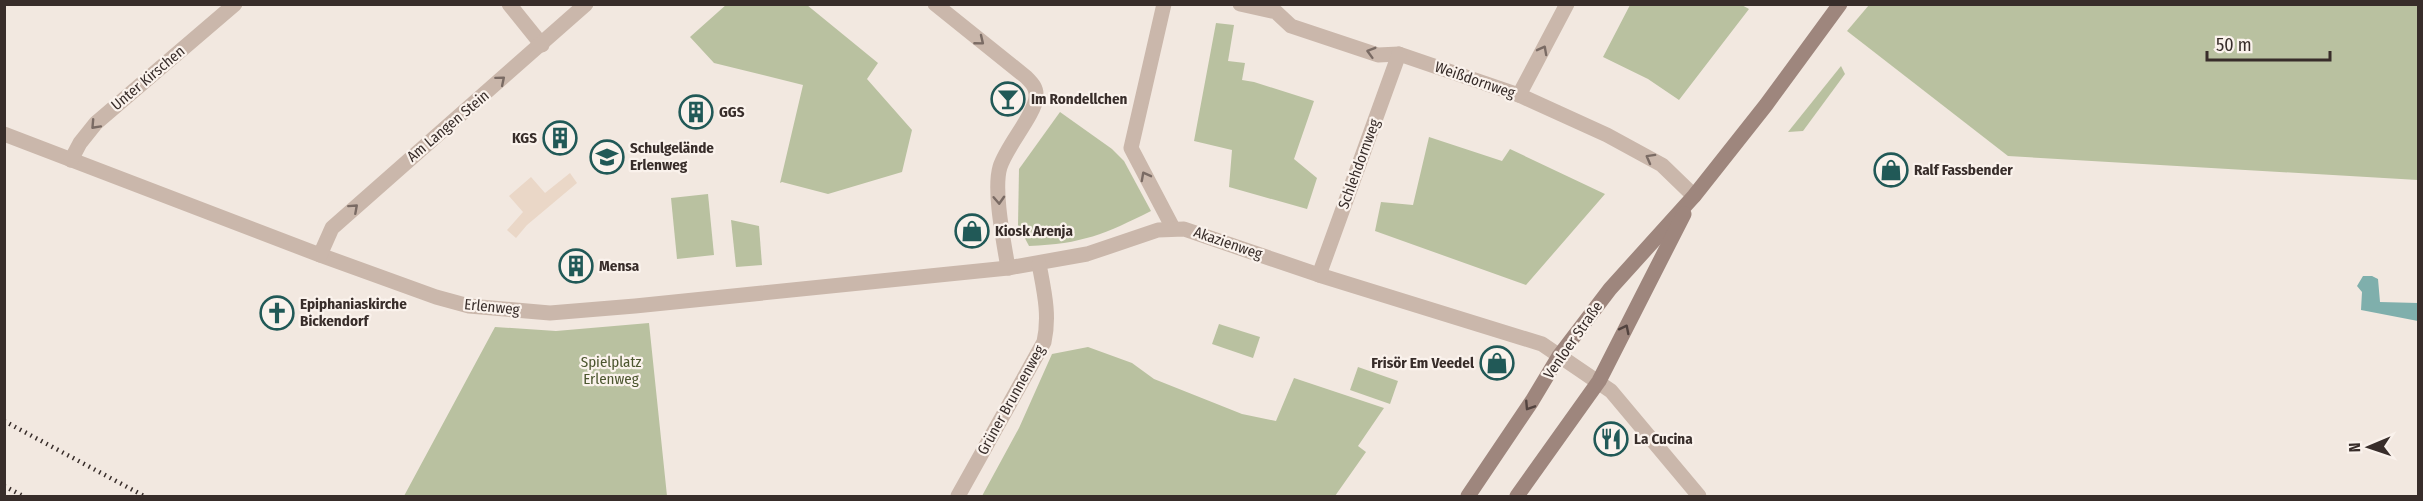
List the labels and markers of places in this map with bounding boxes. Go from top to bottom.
bar icon: Im Rondellchen [990,81,1026,117]
place label: Im Rondellchen [1031,90,1128,108]
building icon: GGS [678,94,714,130]
place label: GGS [719,103,745,121]
building icon: KGS [542,120,578,156]
place label: KGS [512,129,537,147]
school or university icon: Schulgelände Erlenweg [589,139,625,175]
place label: Schulgelände Erlenweg [630,139,714,174]
shop icon: Ralf Fassbender [1873,152,1909,188]
place label: Ralf Fassbender [1914,161,2013,179]
shop icon: Kiosk Arenja [954,213,990,249]
place label: Kiosk Arenja [995,222,1074,240]
building icon: Mensa [558,248,594,284]
place label: Mensa [599,257,640,275]
church icon: Epiphaniaskirche Bickendorf [259,295,295,331]
place label: Epiphaniaskirche Bickendorf [300,295,407,330]
shop icon: Frisör Em Veedel [1479,345,1515,381]
place label: Frisör Em Veedel [1371,354,1475,372]
restaurant icon: La Cucina [1593,421,1629,457]
place label: La Cucina [1634,430,1693,448]

